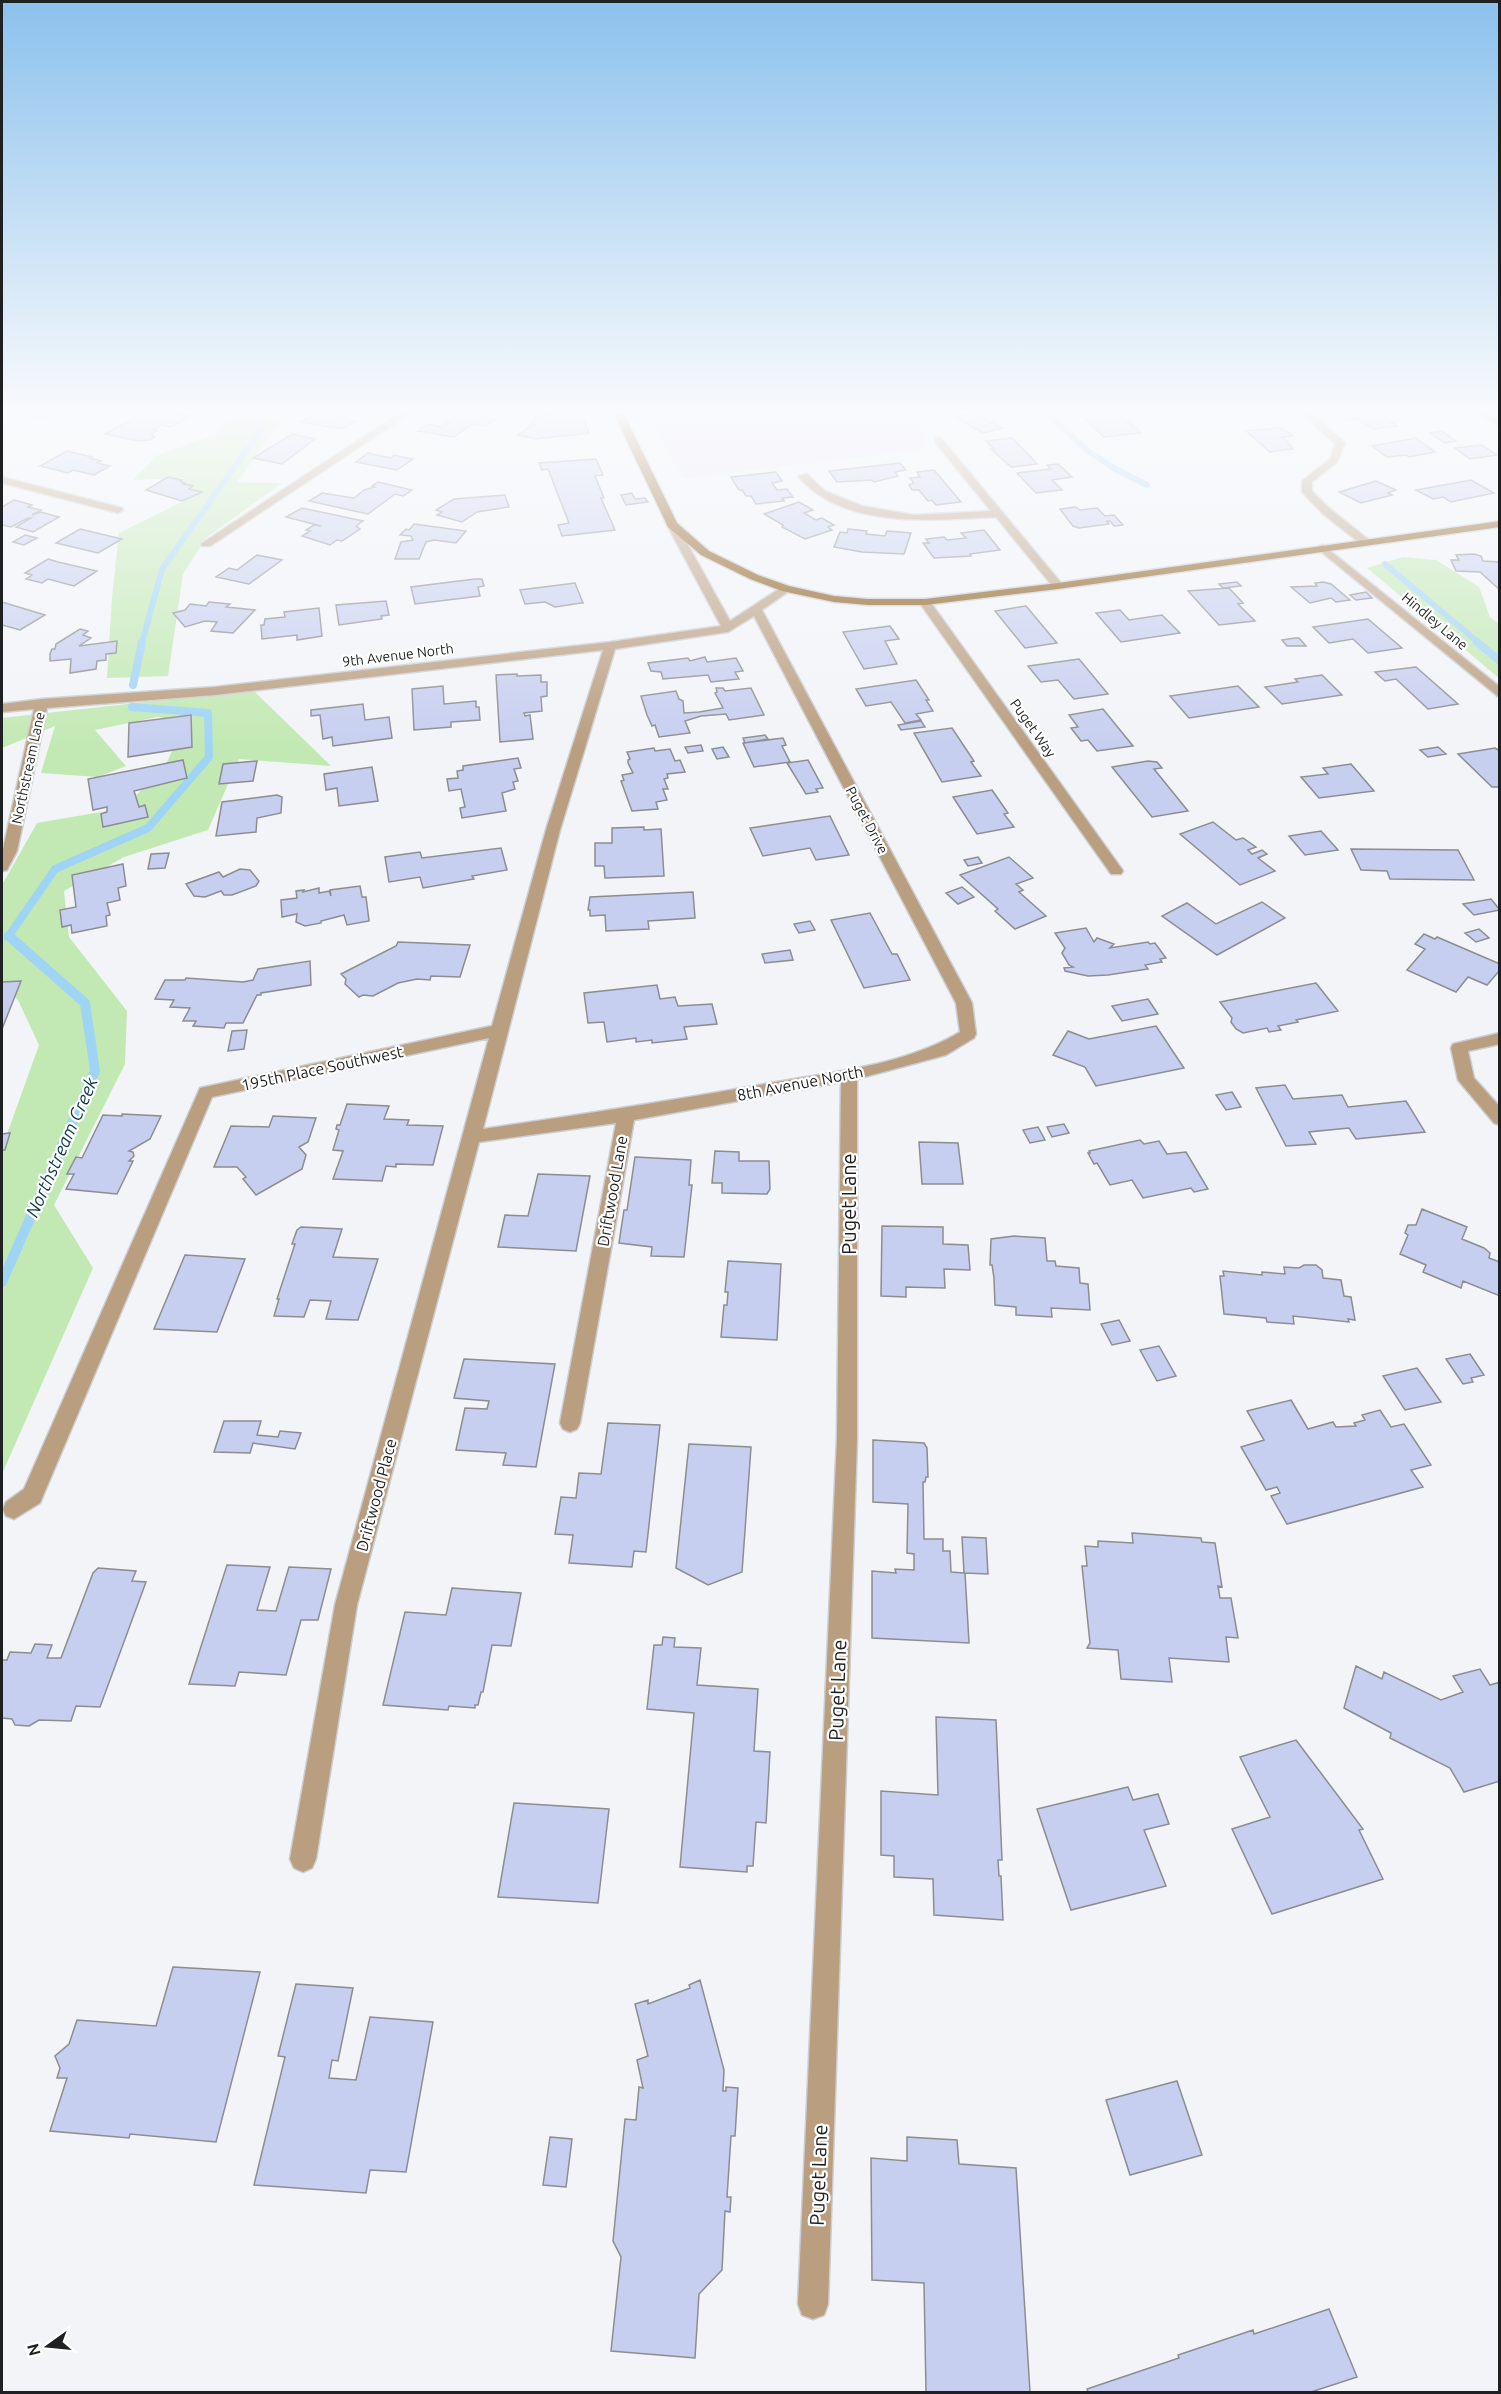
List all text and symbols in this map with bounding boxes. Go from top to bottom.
street label: Hindley Lane [1399,589,1471,653]
street label: 9th Avenue North [341,640,455,670]
street label: Puget Way [1007,696,1059,760]
street label: Northstream Lane [8,711,48,825]
street label: Puget Drive [843,784,891,856]
street label: 195th Place Southwest [240,1042,405,1094]
street label: 8th Avenue North [735,1062,865,1104]
water label: Northstream Creek [21,1073,101,1220]
street label: Driftwood Lane [593,1134,631,1248]
street label: Puget Lane [837,1153,860,1255]
street label: Driftwood Place [352,1437,400,1553]
street label: Puget Lane [824,1639,850,1741]
street label: Puget Lane [805,2124,831,2226]
north arrow [18,2316,78,2376]
text: N [23,2342,44,2358]

